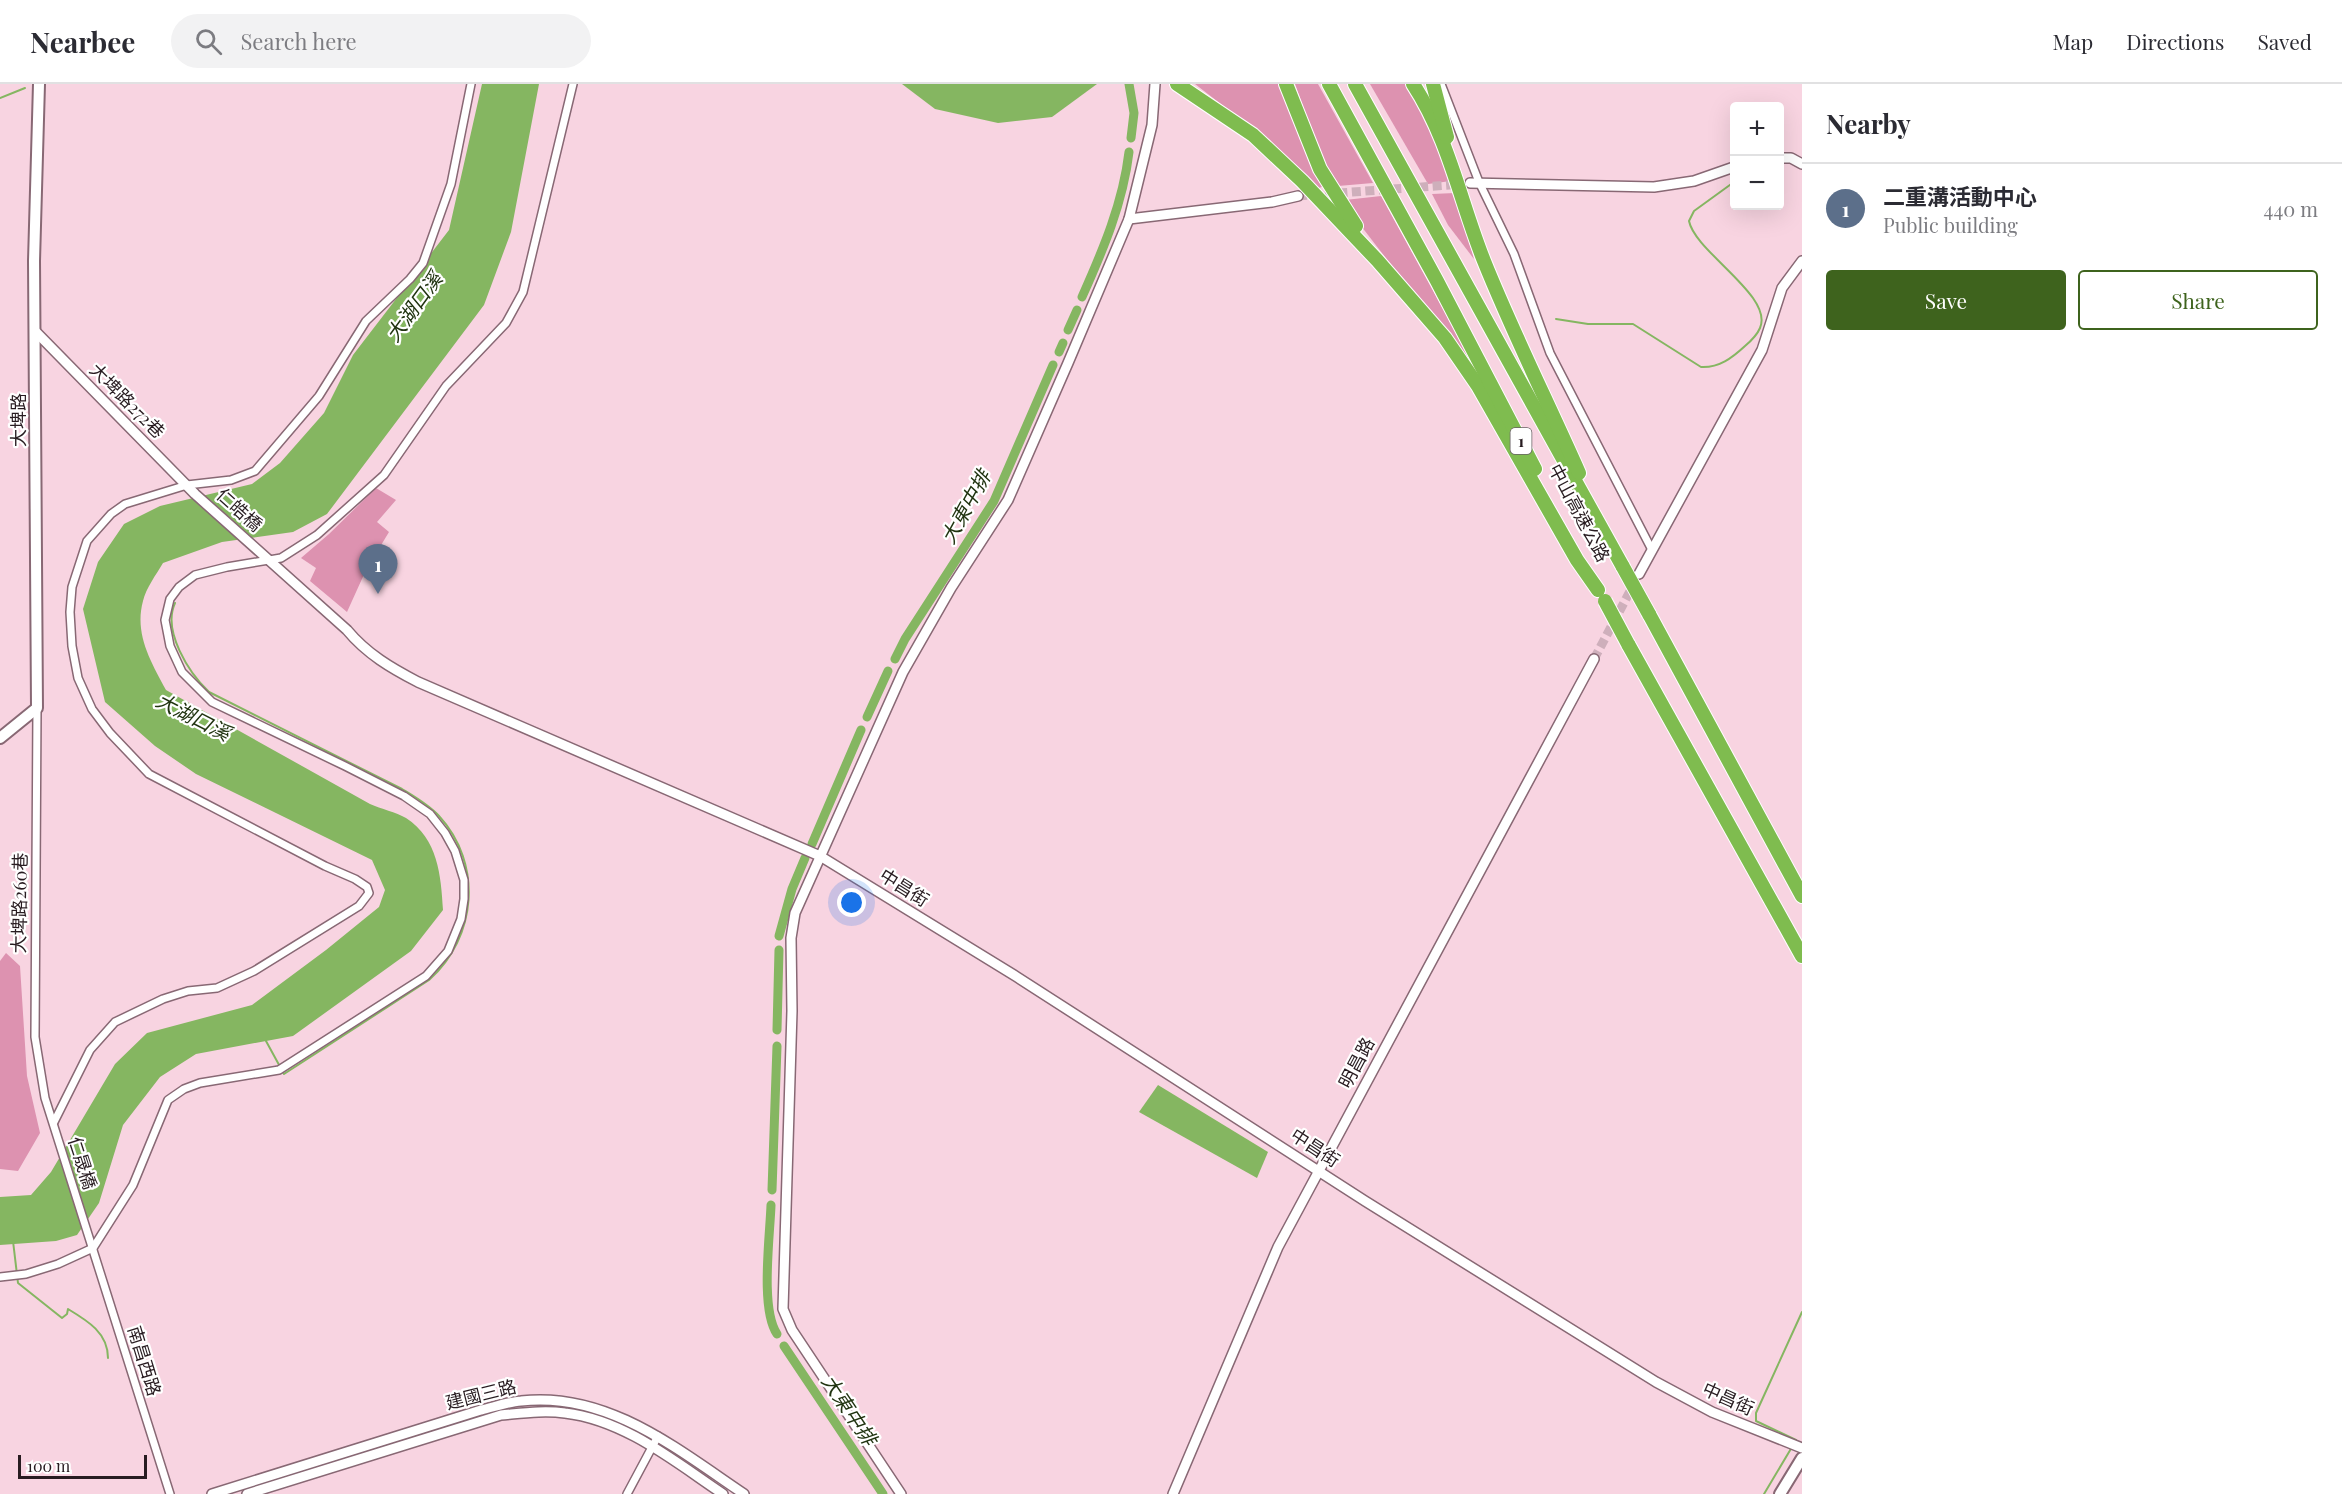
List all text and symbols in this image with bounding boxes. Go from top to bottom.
search box [171,14,591,68]
text: Nearbee [30,23,135,60]
icon: search [192,25,225,58]
text: Search here [240,26,357,56]
text: Map [2052,27,2093,55]
text: Directions [2126,27,2224,55]
text: Saved [2257,27,2312,55]
map controls [1730,102,1784,210]
button: + [1730,102,1784,156]
text: Nearby [1826,106,1911,141]
button: − [1730,156,1784,210]
text: 二重溝活動中心 [1883,181,2037,211]
text: 1 [1842,195,1849,222]
text: 440 m [2264,195,2318,222]
text: Public building [1883,211,2018,238]
water label: 大湖口溪 [378,263,449,346]
button: Save [1826,270,2066,330]
button: Share [2078,270,2318,330]
street label: 大埤路272巷 [85,358,170,443]
street label: 大埤路 [6,393,30,447]
road number: 1 [1510,428,1532,454]
street label: 中山高速公路 [1544,459,1616,566]
water label: 大東中排 [933,462,997,548]
street label: 仁皓橋 [212,482,268,536]
pin: 1 [358,544,398,594]
water label: 大湖口溪 [152,685,238,747]
street label: 大埤路260巷 [6,852,32,954]
street label: 中昌街 [875,863,934,912]
your location [837,888,866,917]
street label: 明昌路 [1333,1033,1379,1092]
street label: 中昌街 [1286,1122,1345,1172]
street label: 仁晟橋 [63,1133,103,1192]
street label: 南昌西路 [123,1323,167,1399]
water label: 大東中排 [817,1368,885,1452]
street label: 建國三路 [443,1374,519,1414]
street label: 中昌街 [1699,1376,1758,1420]
scale bar [18,1452,147,1480]
text: 100 m [27,1455,70,1476]

